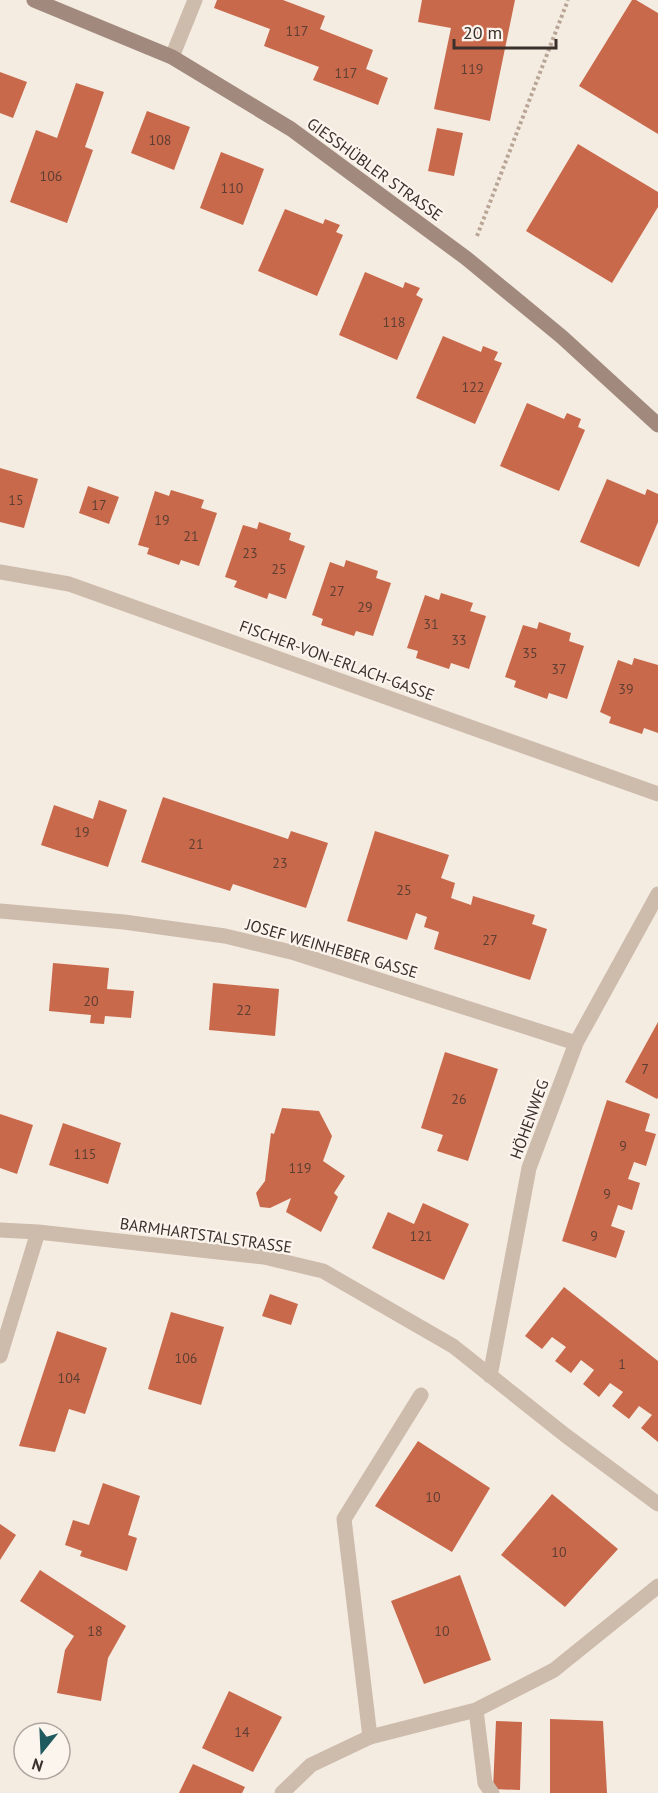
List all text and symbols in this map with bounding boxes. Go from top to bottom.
scale bar [454,12,556,50]
text: 20 m [463,21,502,44]
house number: 117 [286,22,308,40]
house number: 119 [461,60,483,78]
house number: 117 [335,64,357,82]
street label: GIESSHÜBLER STRASSE [303,113,447,225]
house number: 108 [149,131,171,149]
house number: 106 [40,167,62,185]
house number: 110 [221,179,244,197]
house number: 118 [383,313,405,331]
house number: 122 [462,378,484,396]
house number: 15 [8,491,24,509]
house number: 17 [91,496,107,514]
house number: 19 [154,511,170,529]
house number: 21 [183,527,199,545]
house number: 23 [242,544,258,562]
house number: 25 [271,560,287,578]
house number: 27 [329,582,345,600]
house number: 29 [357,598,373,616]
street label: FISCHER-VON-ERLACH-GASSE [237,615,437,705]
house number: 31 [423,615,439,633]
house number: 33 [451,631,467,649]
house number: 35 [522,644,538,662]
house number: 37 [551,660,567,678]
house number: 39 [618,680,634,698]
house number: 19 [74,823,90,841]
house number: 21 [188,835,204,853]
house number: 23 [272,854,288,872]
house number: 25 [396,881,412,899]
street label: JOSEF WEINHEBER GASSE [243,914,420,982]
house number: 27 [482,931,498,949]
house number: 20 [83,992,99,1010]
house number: 22 [236,1001,252,1019]
house number: 7 [641,1060,649,1078]
street label: HÖHENWEG [505,1076,553,1162]
house number: 26 [451,1090,467,1108]
house number: 9 [619,1137,627,1155]
house number: 115 [74,1145,96,1163]
house number: 119 [289,1159,311,1177]
house number: 9 [603,1185,611,1203]
street label: BARMHARTSTALSTRASSE [119,1213,293,1257]
house number: 121 [410,1227,432,1245]
house number: 9 [590,1227,598,1245]
house number: 106 [175,1349,197,1367]
house number: 1 [618,1355,626,1373]
house number: 104 [58,1369,81,1387]
house number: 10 [425,1488,441,1506]
house number: 10 [551,1543,567,1561]
house number: 18 [87,1622,103,1640]
house number: 10 [434,1622,450,1640]
north arrow [12,1721,72,1781]
house number: 14 [234,1723,250,1741]
text: N [29,1754,45,1776]

